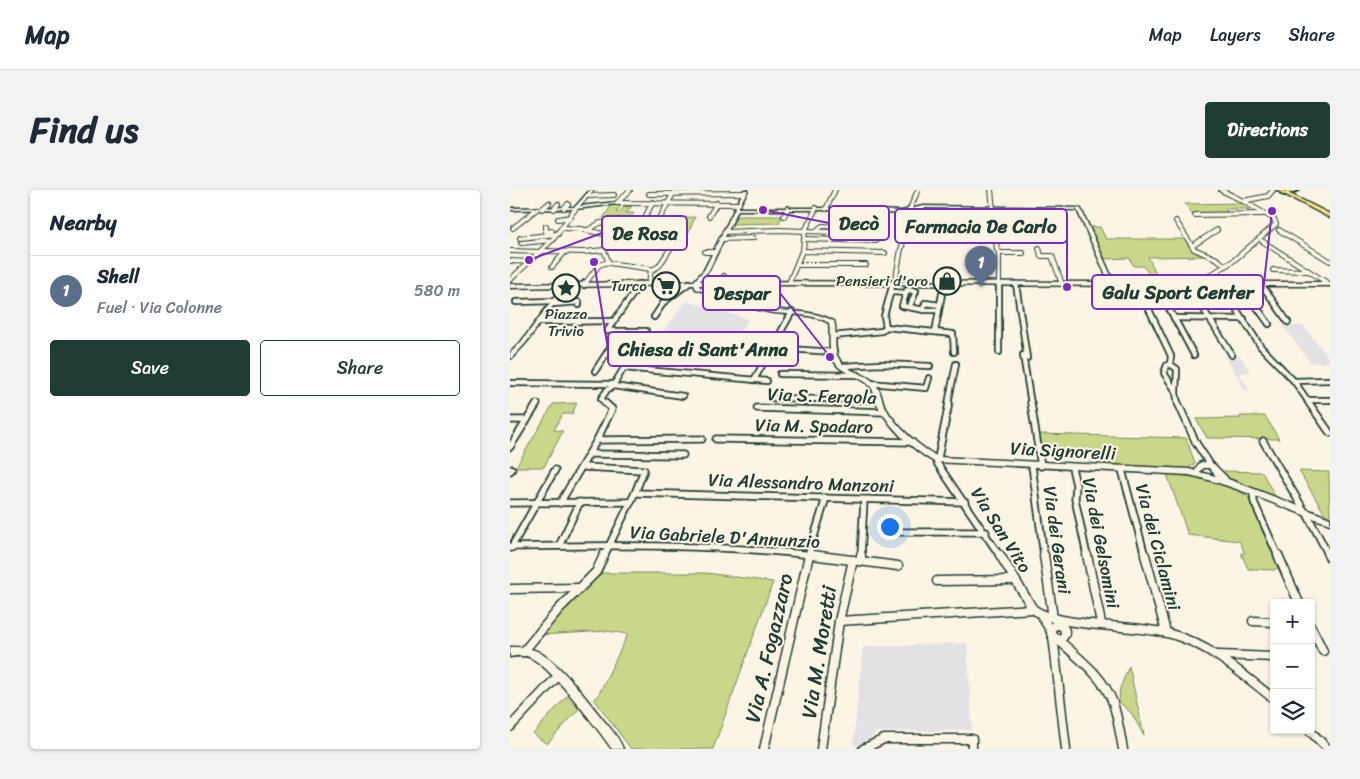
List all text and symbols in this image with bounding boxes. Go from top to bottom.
text: Map [25,14,69,56]
text: Map [1149,19,1182,51]
text: Layers [1210,19,1261,51]
text: Share [1289,19,1335,51]
text: Find us [30,99,138,161]
button: Directions [1205,102,1330,158]
text: Nearby [50,204,116,242]
callout: Decò [829,206,889,240]
text: Decò [839,207,879,240]
callout: Farmacia De Carlo [895,209,1067,243]
text: Farmacia De Carlo [904,210,1057,243]
callout: De Rosa [602,216,687,250]
text: De Rosa [612,217,678,250]
pin: 1 [965,246,997,287]
text: Shell [97,260,139,293]
shop icon: Pensieri d'oro [932,266,962,296]
place label: Pensieri d'oro [836,268,929,294]
supermarket icon: Turco [651,271,681,301]
place icon: Piazza Trivio [551,273,581,303]
place label: Turco [611,273,647,299]
callout: Galu Sport Center [1092,275,1263,309]
text: 1 [63,276,69,305]
text: 580 m [414,276,460,305]
callout: Despar [703,276,780,310]
text: Galu Sport Center [1102,276,1256,309]
text: Despar [713,277,772,310]
text: Fuel · Via Colonne [97,293,222,322]
place label: Piazza Trivio [545,301,588,344]
callout: Chiesa di Sant'Anna [608,332,798,366]
text: Chiesa di Sant'Anna [617,333,788,366]
button: Save [50,340,250,396]
button: Share [260,340,460,396]
street label: Via S. Fergola [767,378,878,414]
street label: Via M. Spadaro [755,409,873,443]
street label: Via Signorelli [1010,432,1118,470]
street label: Via Alessandro Manzoni [708,464,895,502]
street label: Via dei Gelsomini [1073,475,1130,612]
street label: Via San Vito [962,480,1040,580]
street label: Via dei Ciclamini [1126,480,1191,615]
street label: Via dei Gerani [1034,484,1081,597]
your location [877,514,903,540]
street label: Via Gabriele D'Annunzio [629,516,821,558]
street label: Via A. Fogazzaro [733,570,805,726]
street label: Via M. Moretti [790,582,848,721]
map controls [1270,599,1315,734]
button: + [1270,599,1315,644]
button: − [1270,644,1315,689]
button: layers [1270,689,1315,734]

